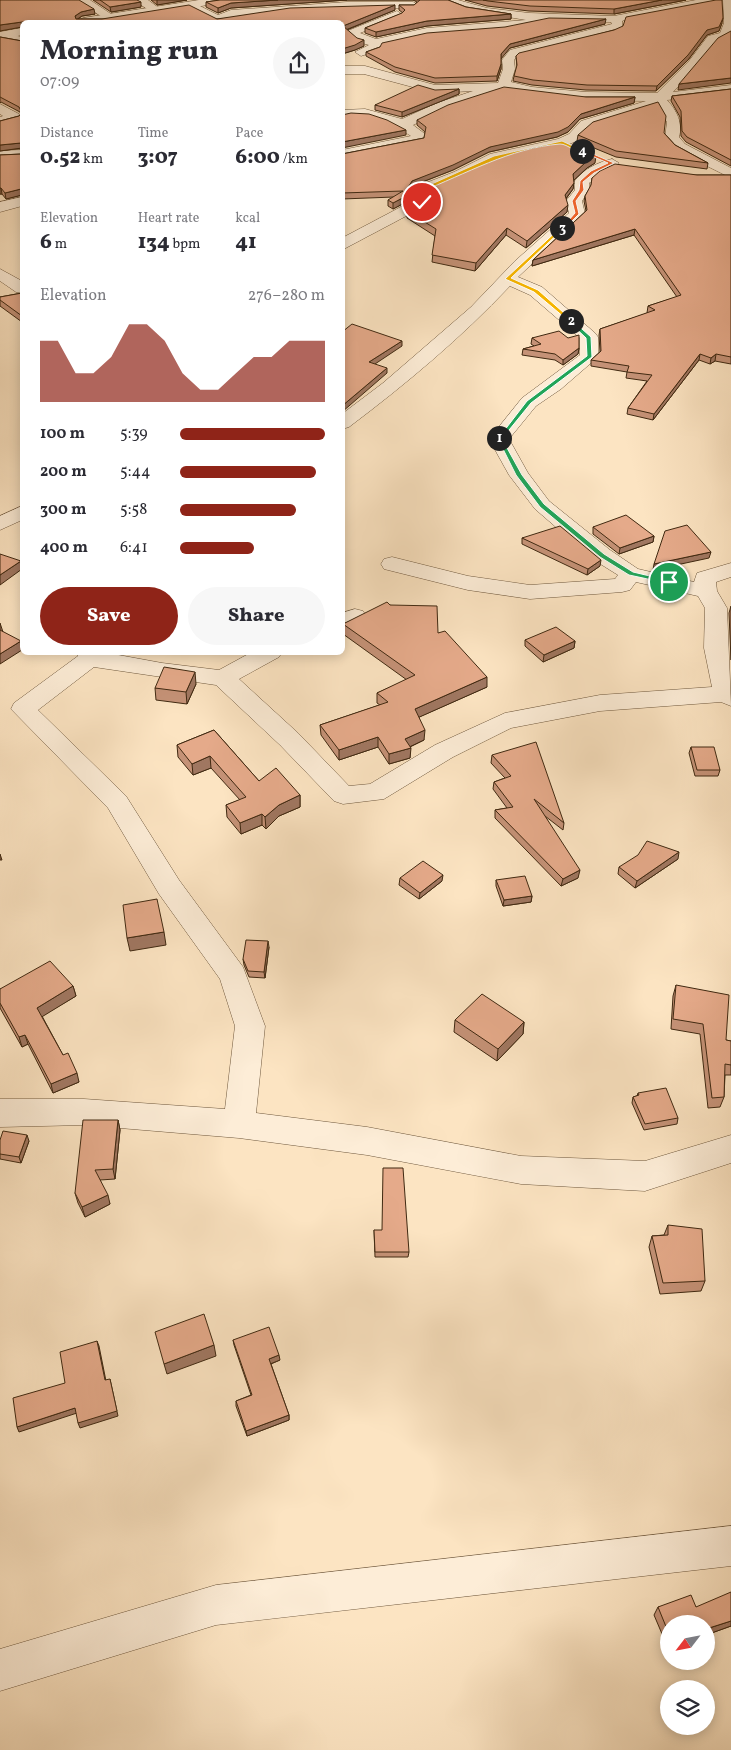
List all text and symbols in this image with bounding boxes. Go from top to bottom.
text: Morning run [40,32,218,71]
button: share [273,37,325,89]
text: 07:09 [40,71,79,93]
text: Distance [40,124,94,143]
text: Time [138,124,168,143]
text: Pace [235,124,263,143]
pin: 4 [570,138,594,164]
text: 4 [578,142,587,161]
text: 0.52 [40,143,80,172]
text: 3:07 [138,143,178,172]
text: 6:00 [235,143,280,172]
text: km [80,150,103,169]
text: /km [280,150,308,169]
pin [401,181,443,223]
icon: check [408,188,436,216]
text: Elevation [40,209,98,228]
text: Heart rate [138,209,199,228]
text: kcal [235,209,260,228]
pin: 3 [550,216,574,240]
text: 3 [559,219,566,238]
text: 6 [40,228,52,257]
text: 134 [138,228,170,257]
text: 41 [235,228,257,257]
text: m [52,235,67,254]
text: bpm [170,235,201,254]
text: Elevation [40,285,107,307]
text: 276–280 m [248,285,325,307]
pin: 2 [558,308,584,334]
text: 2 [568,312,575,331]
text: 100 m [40,423,85,445]
text: 5:39 [120,423,148,445]
pin: 1 [486,426,512,450]
text: 1 [497,429,502,448]
text: 200 m [40,461,87,483]
text: 5:44 [120,461,151,483]
text: 300 m [40,499,86,521]
text: 5:58 [120,499,147,521]
text: 400 m [40,537,88,559]
text: 6:41 [120,537,148,559]
pin [648,561,690,603]
icon: arrive [655,568,683,596]
button: Save [40,587,178,645]
button: Share [188,587,325,645]
north arrow [660,1615,715,1670]
map controls [660,1615,715,1735]
button: layers [660,1680,715,1735]

